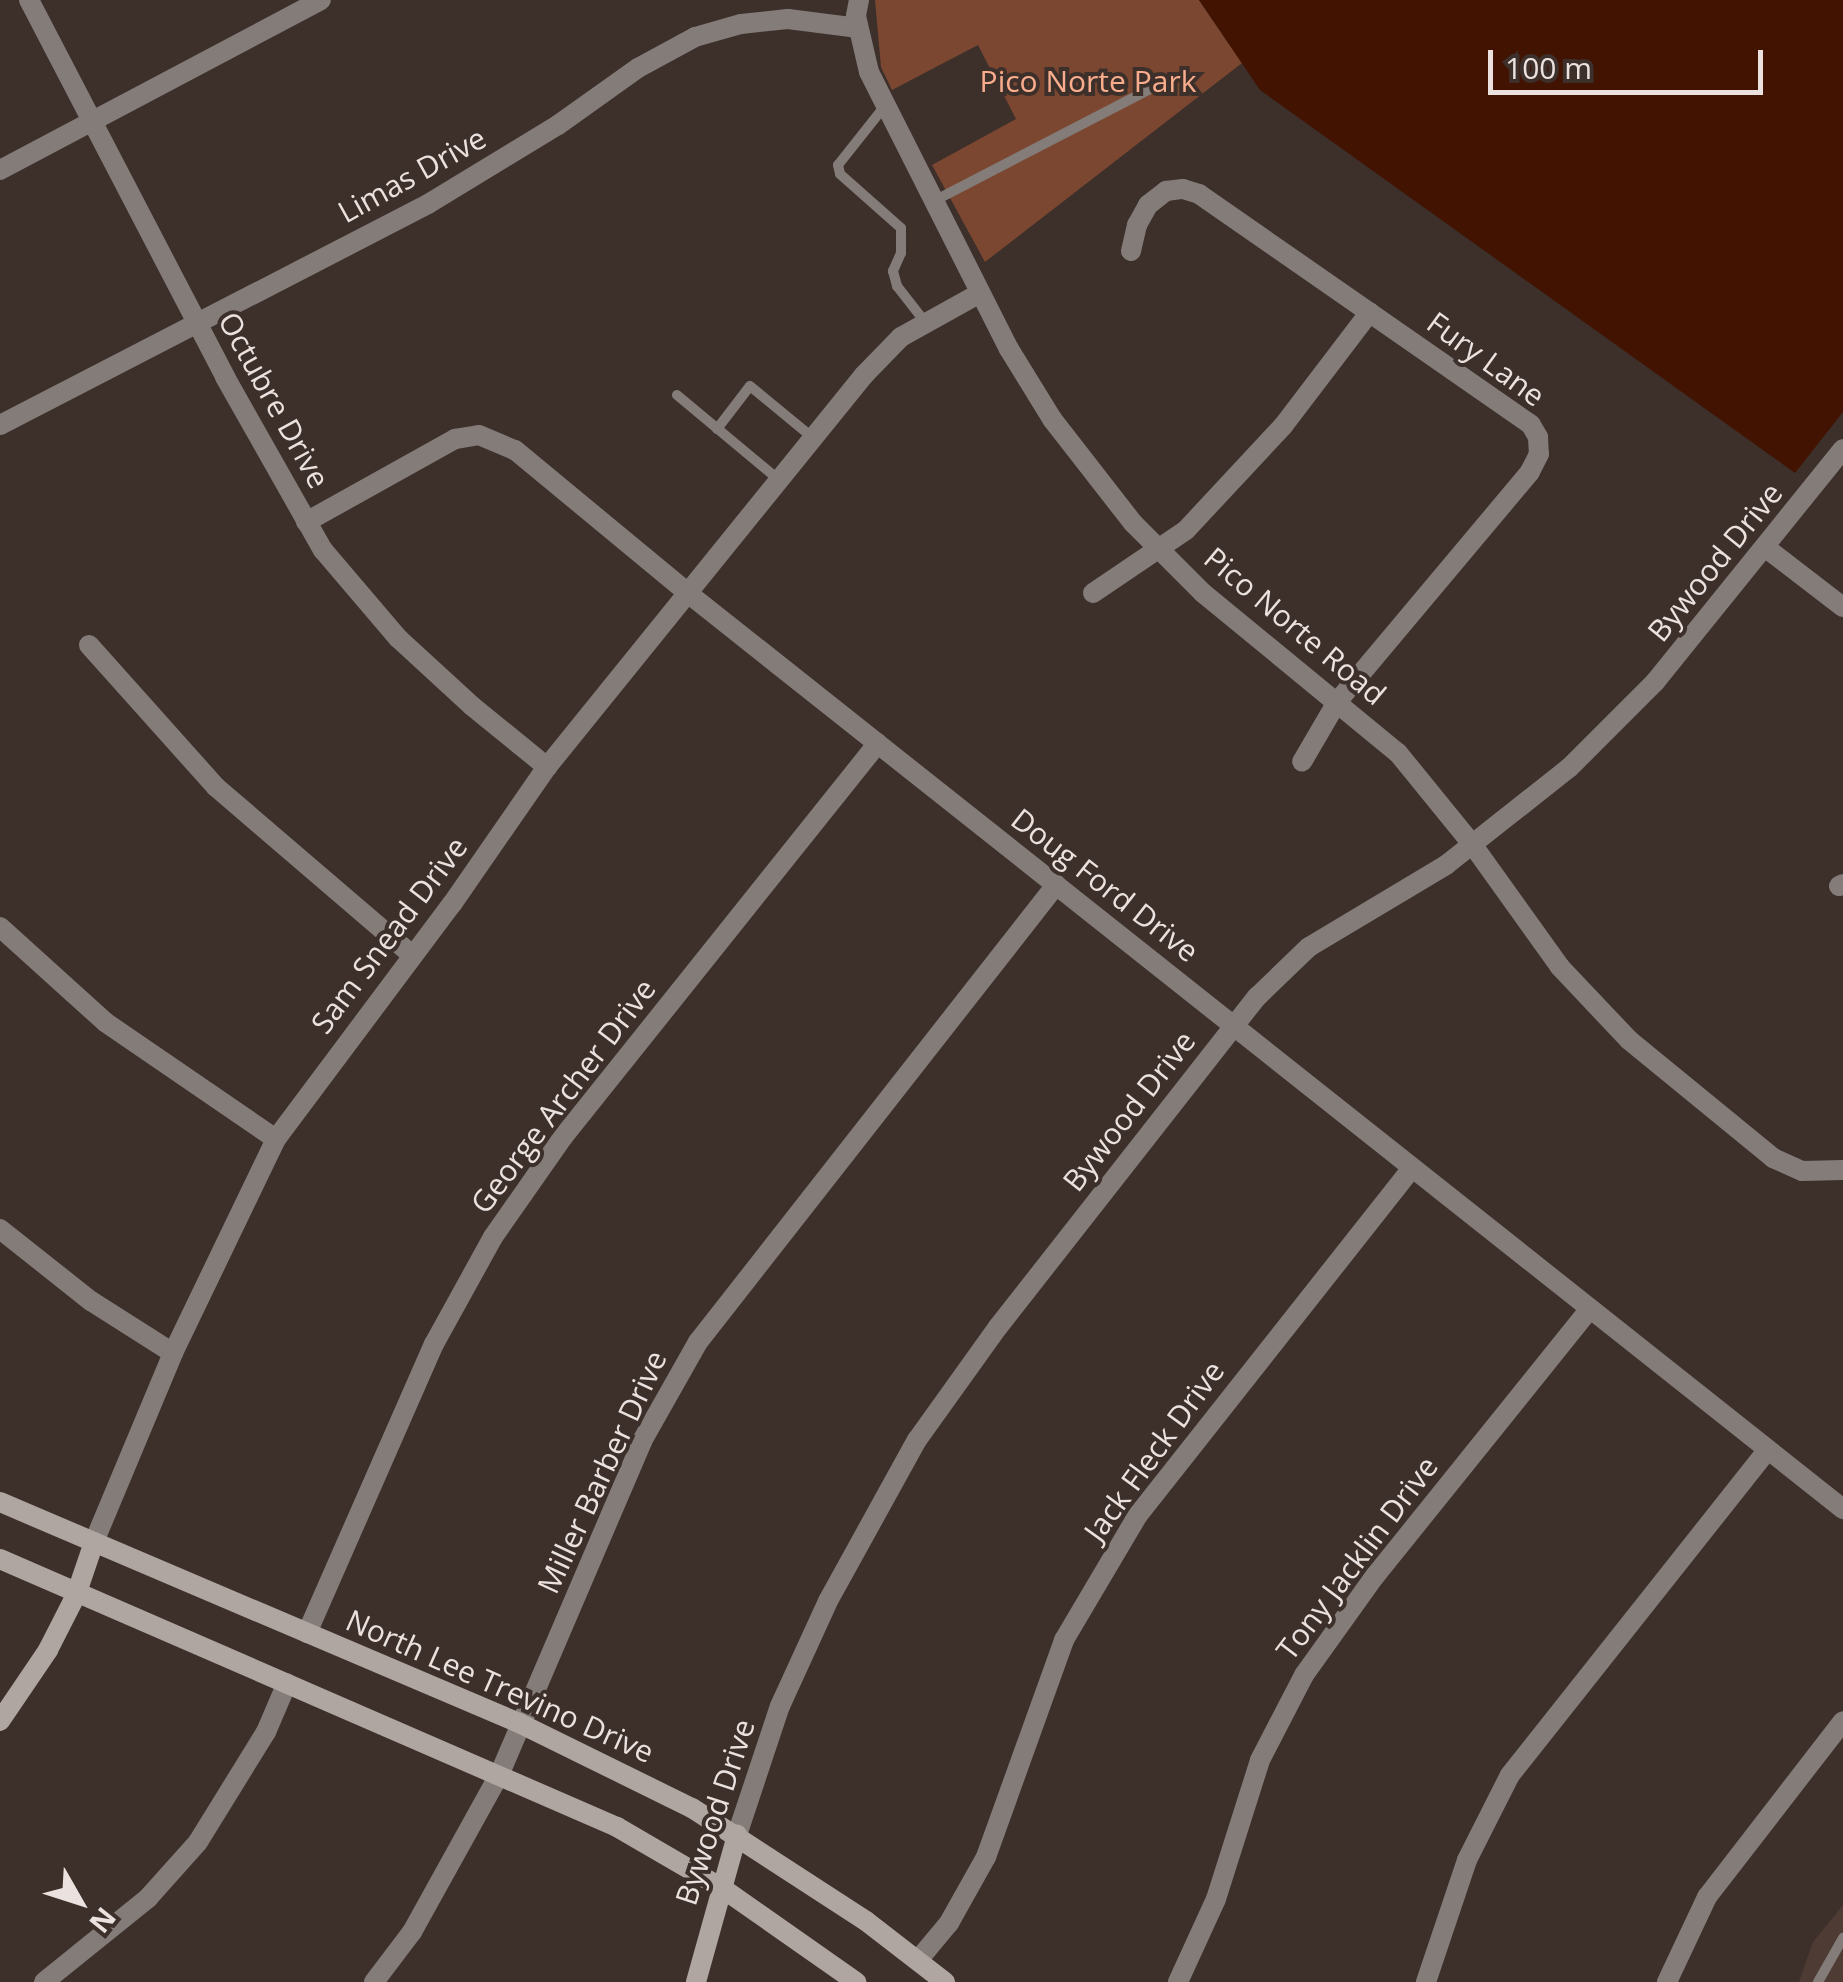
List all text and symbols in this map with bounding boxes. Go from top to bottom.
scale bar [1493,30,1768,92]
text: 100 m [1505,47,1592,88]
park label: Pico Norte Park [980,63,1196,99]
street label: Limas Drive [332,120,492,230]
street label: Fury Lane [1420,304,1552,414]
street label: Octubre Drive [211,306,337,494]
street label: Bywood Drive [1640,476,1790,648]
street label: Pico Norte Road [1197,540,1393,712]
street label: Doug Ford Drive [1004,801,1206,969]
street label: Sam Snead Drive [303,830,475,1040]
street label: George Archer Drive [463,972,663,1220]
street label: Bywood Drive [1055,1024,1203,1198]
street label: Miller Barber Drive [530,1345,674,1599]
street label: Jack Fleck Drive [1077,1354,1231,1548]
street label: Tony Jacklin Drive [1269,1449,1445,1667]
street label: North Lee Trevino Drive [341,1602,659,1770]
street label: Bywood Drive [668,1715,762,1909]
north arrow [30,1852,130,1952]
text: N [81,1900,125,1942]

